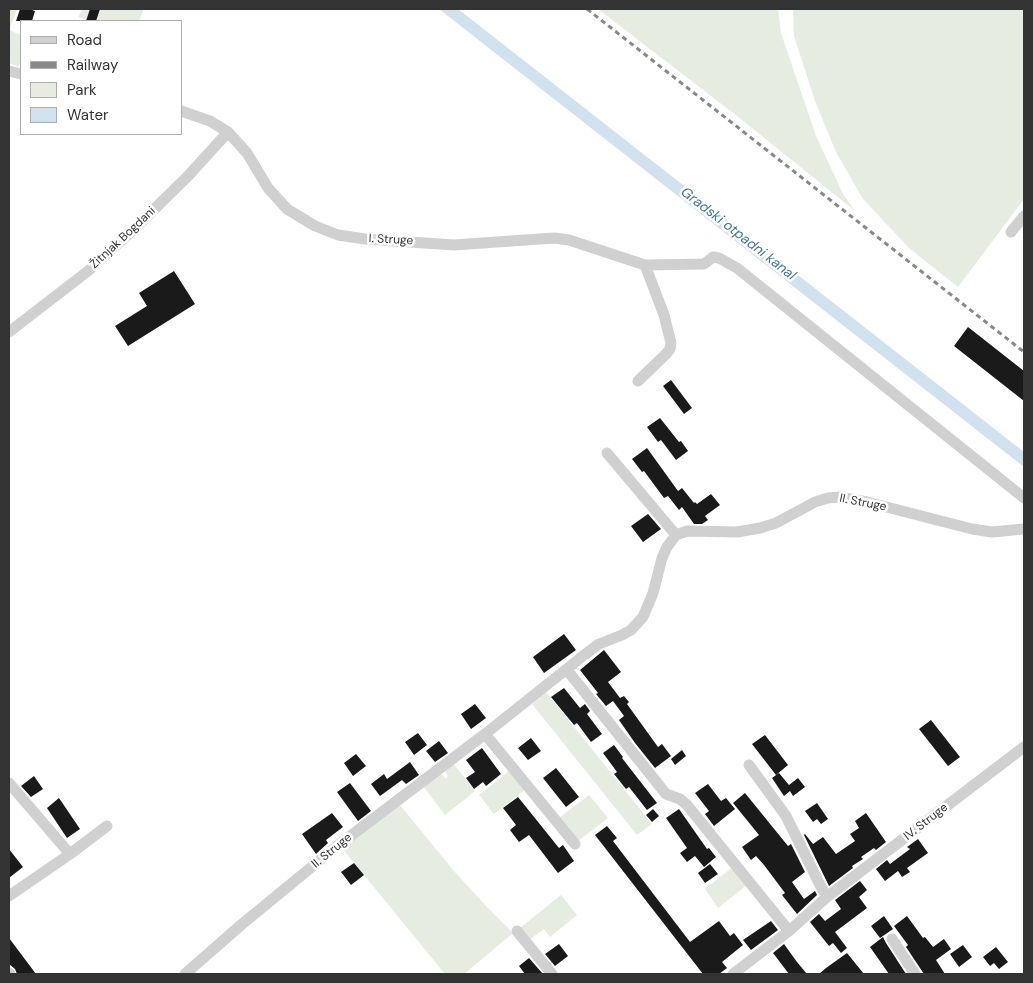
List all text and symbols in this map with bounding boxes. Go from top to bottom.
legend [20,20,182,135]
text: Road [67,30,102,50]
text: Railway [67,55,118,75]
text: Park [67,80,97,100]
text: Water [67,105,108,125]
water label: Gradski otpadni kanal [677,184,799,284]
street label: Žitnjak Bogdani [87,204,159,272]
street label: I. Struge [368,232,414,248]
street label: II. Struge [838,491,888,515]
street label: IV. Struge [901,800,951,844]
street label: II. Struge [309,830,355,872]

